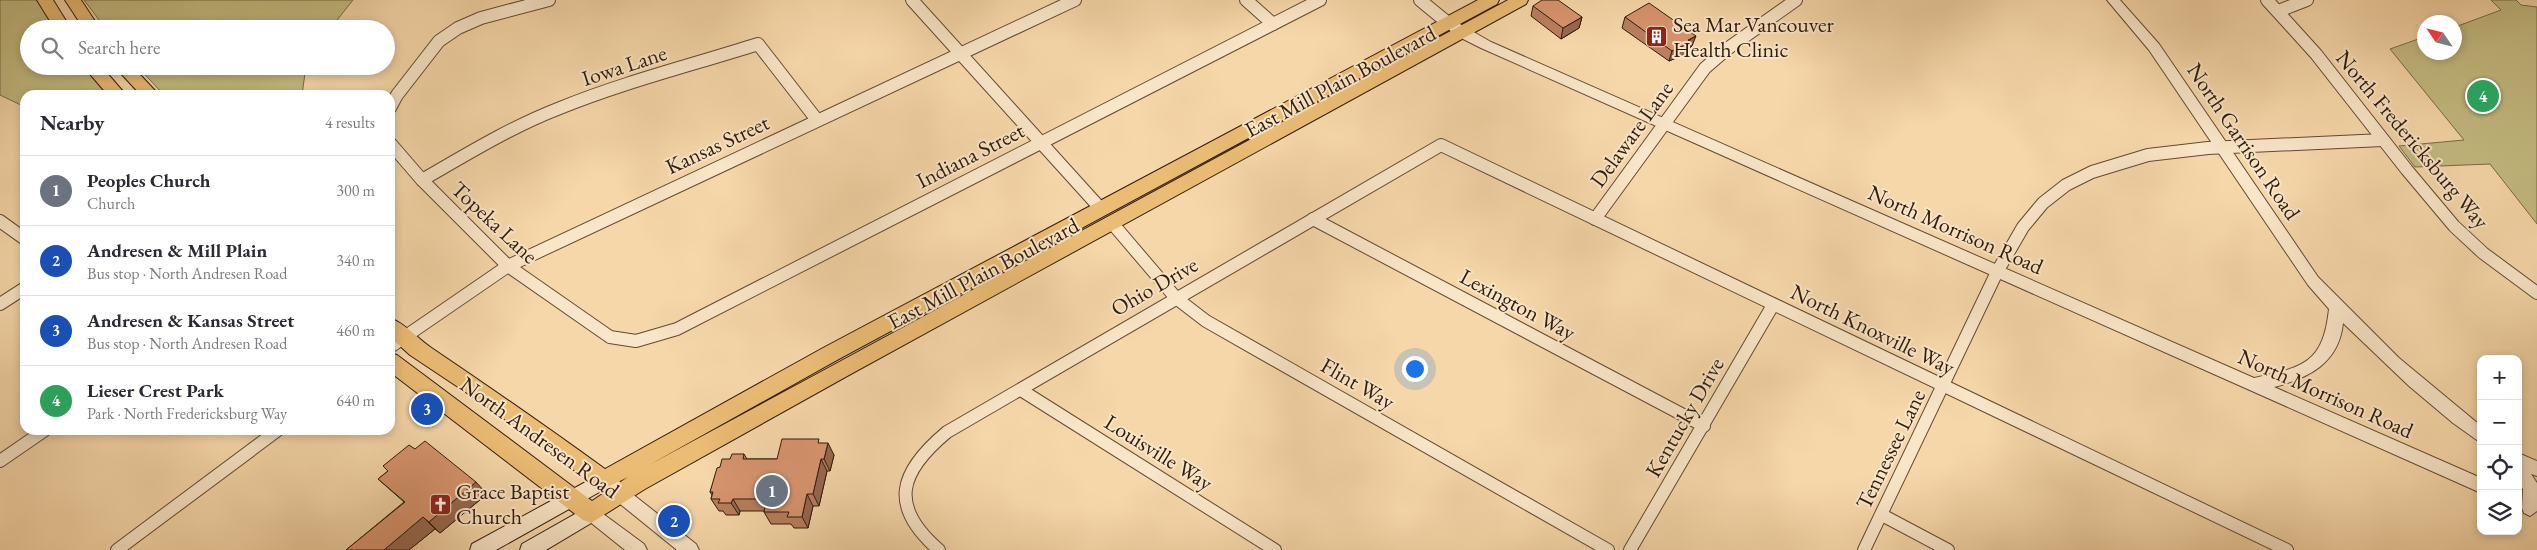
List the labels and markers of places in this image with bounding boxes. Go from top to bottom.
place label: Sea Mar Vancouver Health Clinic [1673,10,1835,64]
building icon: Sea Mar Vancouver Health Clinic [1645,25,1669,49]
pin: 4 [2467,77,2499,115]
pin: 3 [411,390,443,428]
pin: 1 [756,472,788,510]
place label: Grace Baptist Church [456,477,569,531]
church icon: Grace Baptist Church [428,492,452,516]
pin: 2 [658,502,690,540]

